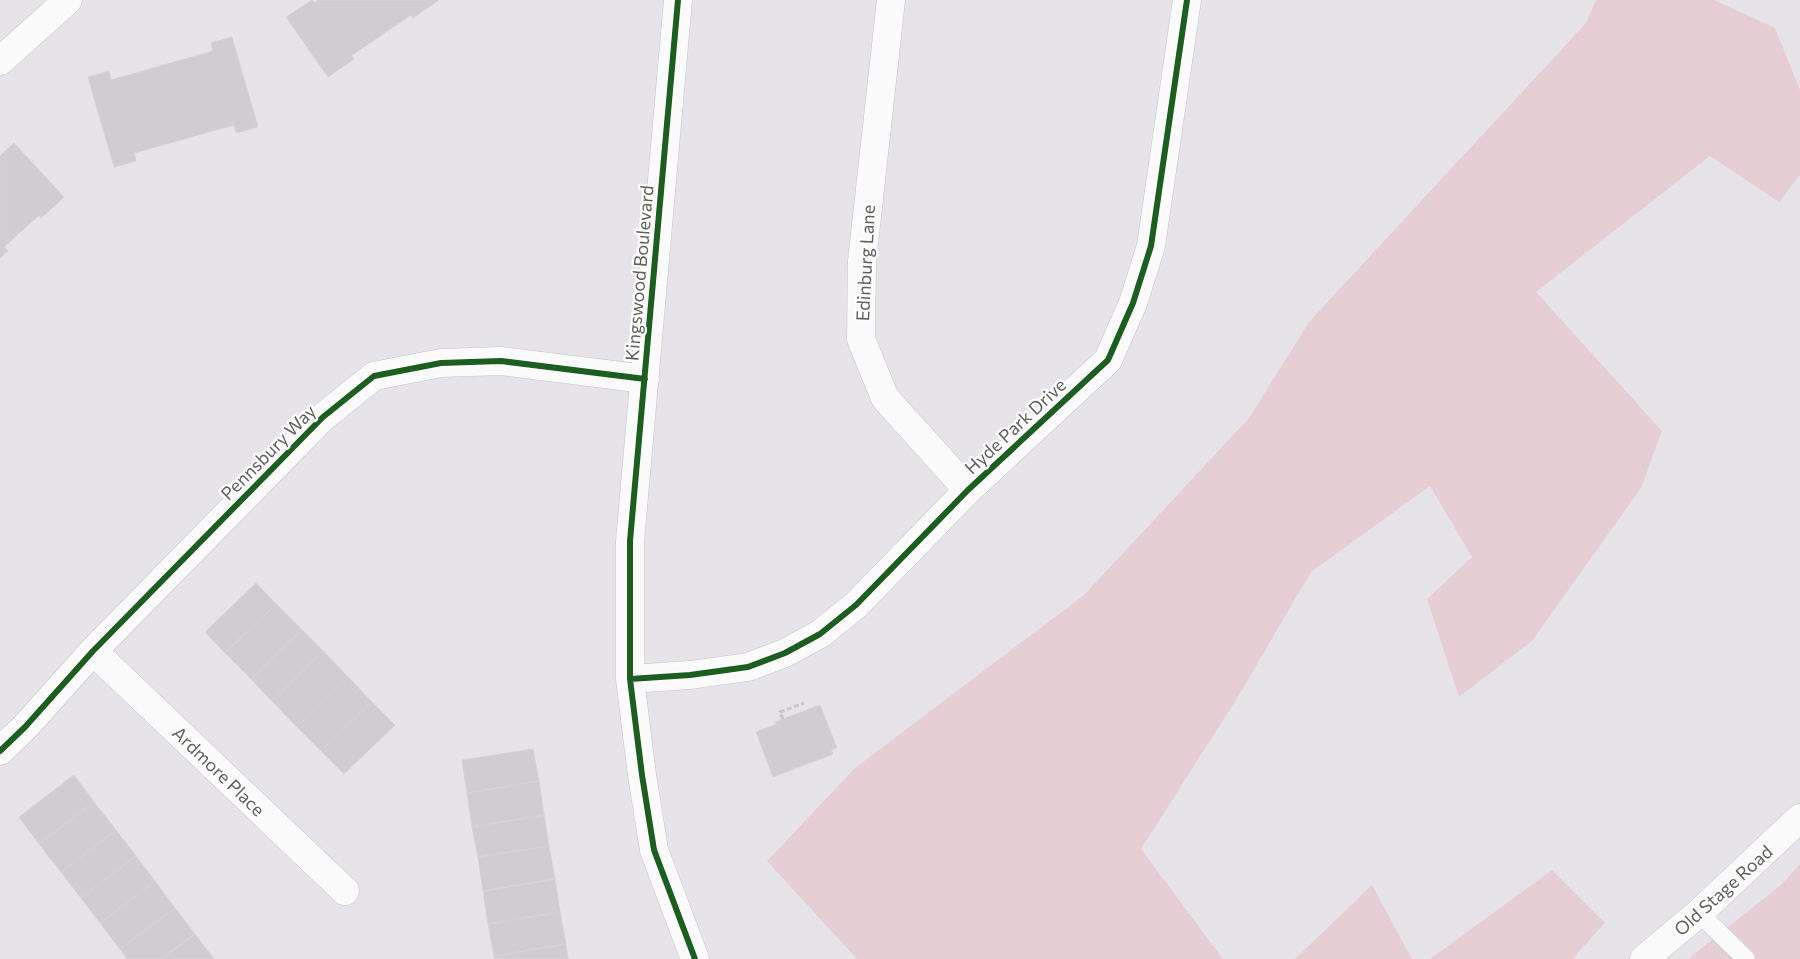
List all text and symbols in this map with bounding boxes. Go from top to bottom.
street label: Kingswood Boulevard [620,184,658,362]
street label: Edinburg Lane [851,204,879,322]
street label: Hyde Park Drive [960,373,1070,479]
street label: Pennsbury Way [216,400,320,504]
street label: Ardmore Place [168,722,270,820]
street label: Old Stage Road [1669,840,1777,940]

